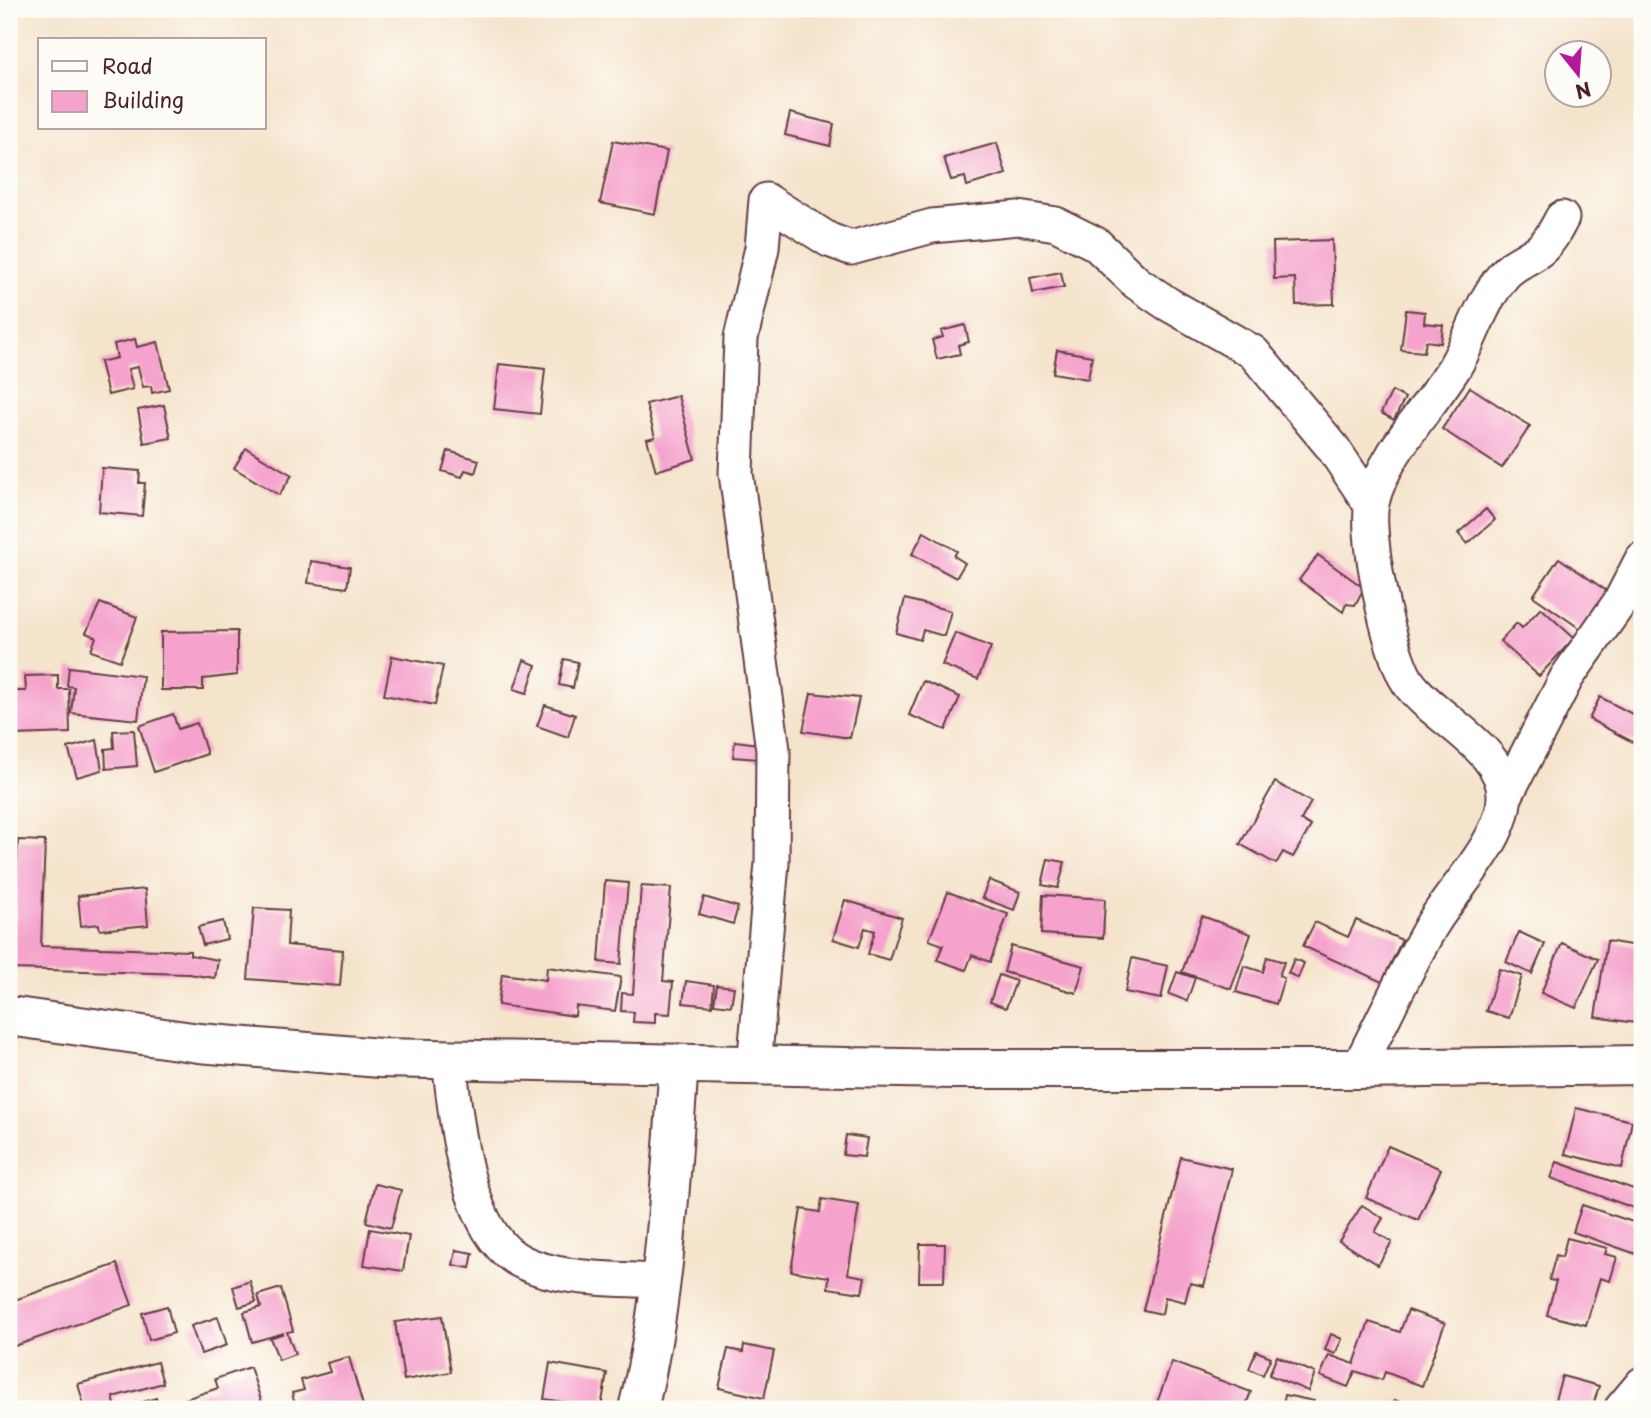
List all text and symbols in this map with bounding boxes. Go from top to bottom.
legend [38,38,266,130]
north arrow [1542,38,1612,108]
text: Road [102,49,153,81]
text: N [1572,76,1595,107]
text: Building [102,83,184,115]

